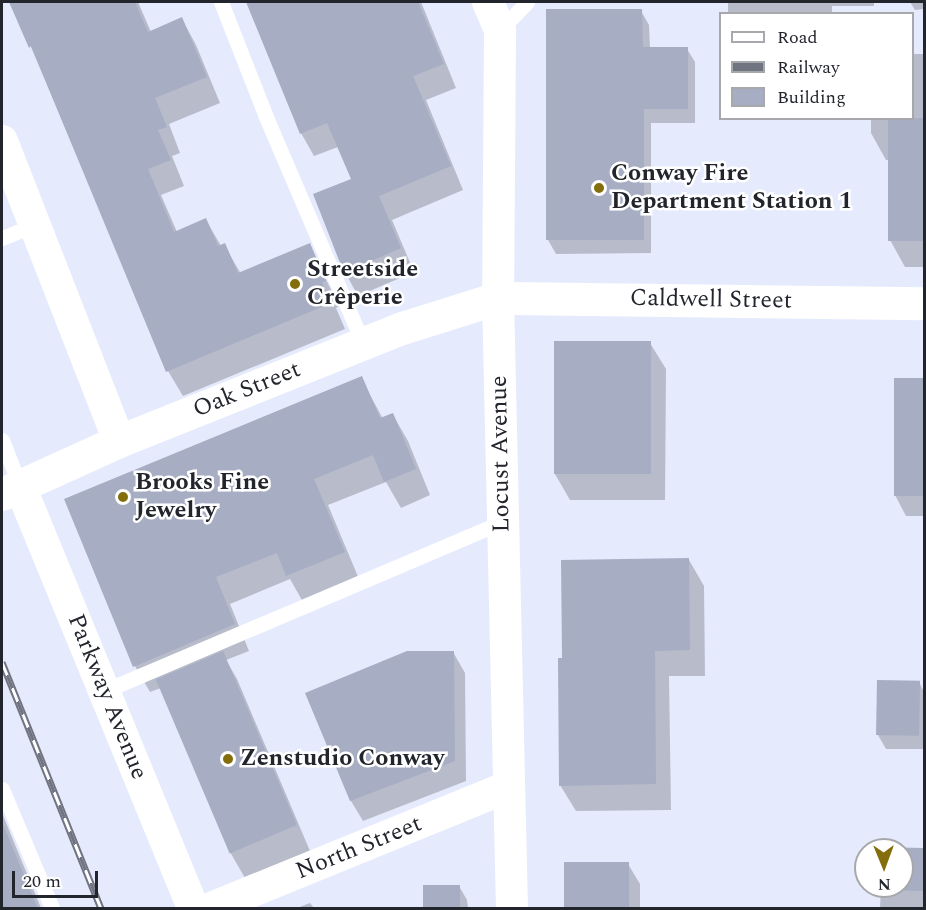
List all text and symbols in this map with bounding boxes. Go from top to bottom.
legend [719,12,914,120]
text: Road [777,24,818,51]
text: Railway [777,54,840,81]
text: Building [777,84,846,111]
place label: Conway Fire Department Station 1 [611,160,852,216]
marker: Conway Fire Department Station 1 [592,181,606,195]
place label: Streetside Crêperie [307,256,418,312]
marker: Streetside Crêperie [288,277,302,291]
street label: Caldwell Street [630,284,792,316]
street label: Oak Street [189,355,305,425]
street label: Locust Avenue [485,375,517,533]
place label: Brooks Fine Jewelry [135,469,269,525]
marker: Brooks Fine Jewelry [116,490,130,504]
street label: Parkway Avenue [61,610,153,784]
place label: Zenstudio Conway [240,745,444,773]
marker: Zenstudio Conway [221,752,235,766]
street label: North Street [292,810,426,886]
north arrow [854,838,914,898]
scale bar [15,859,100,897]
text: 20 m [23,868,61,895]
text: N [878,872,891,896]

